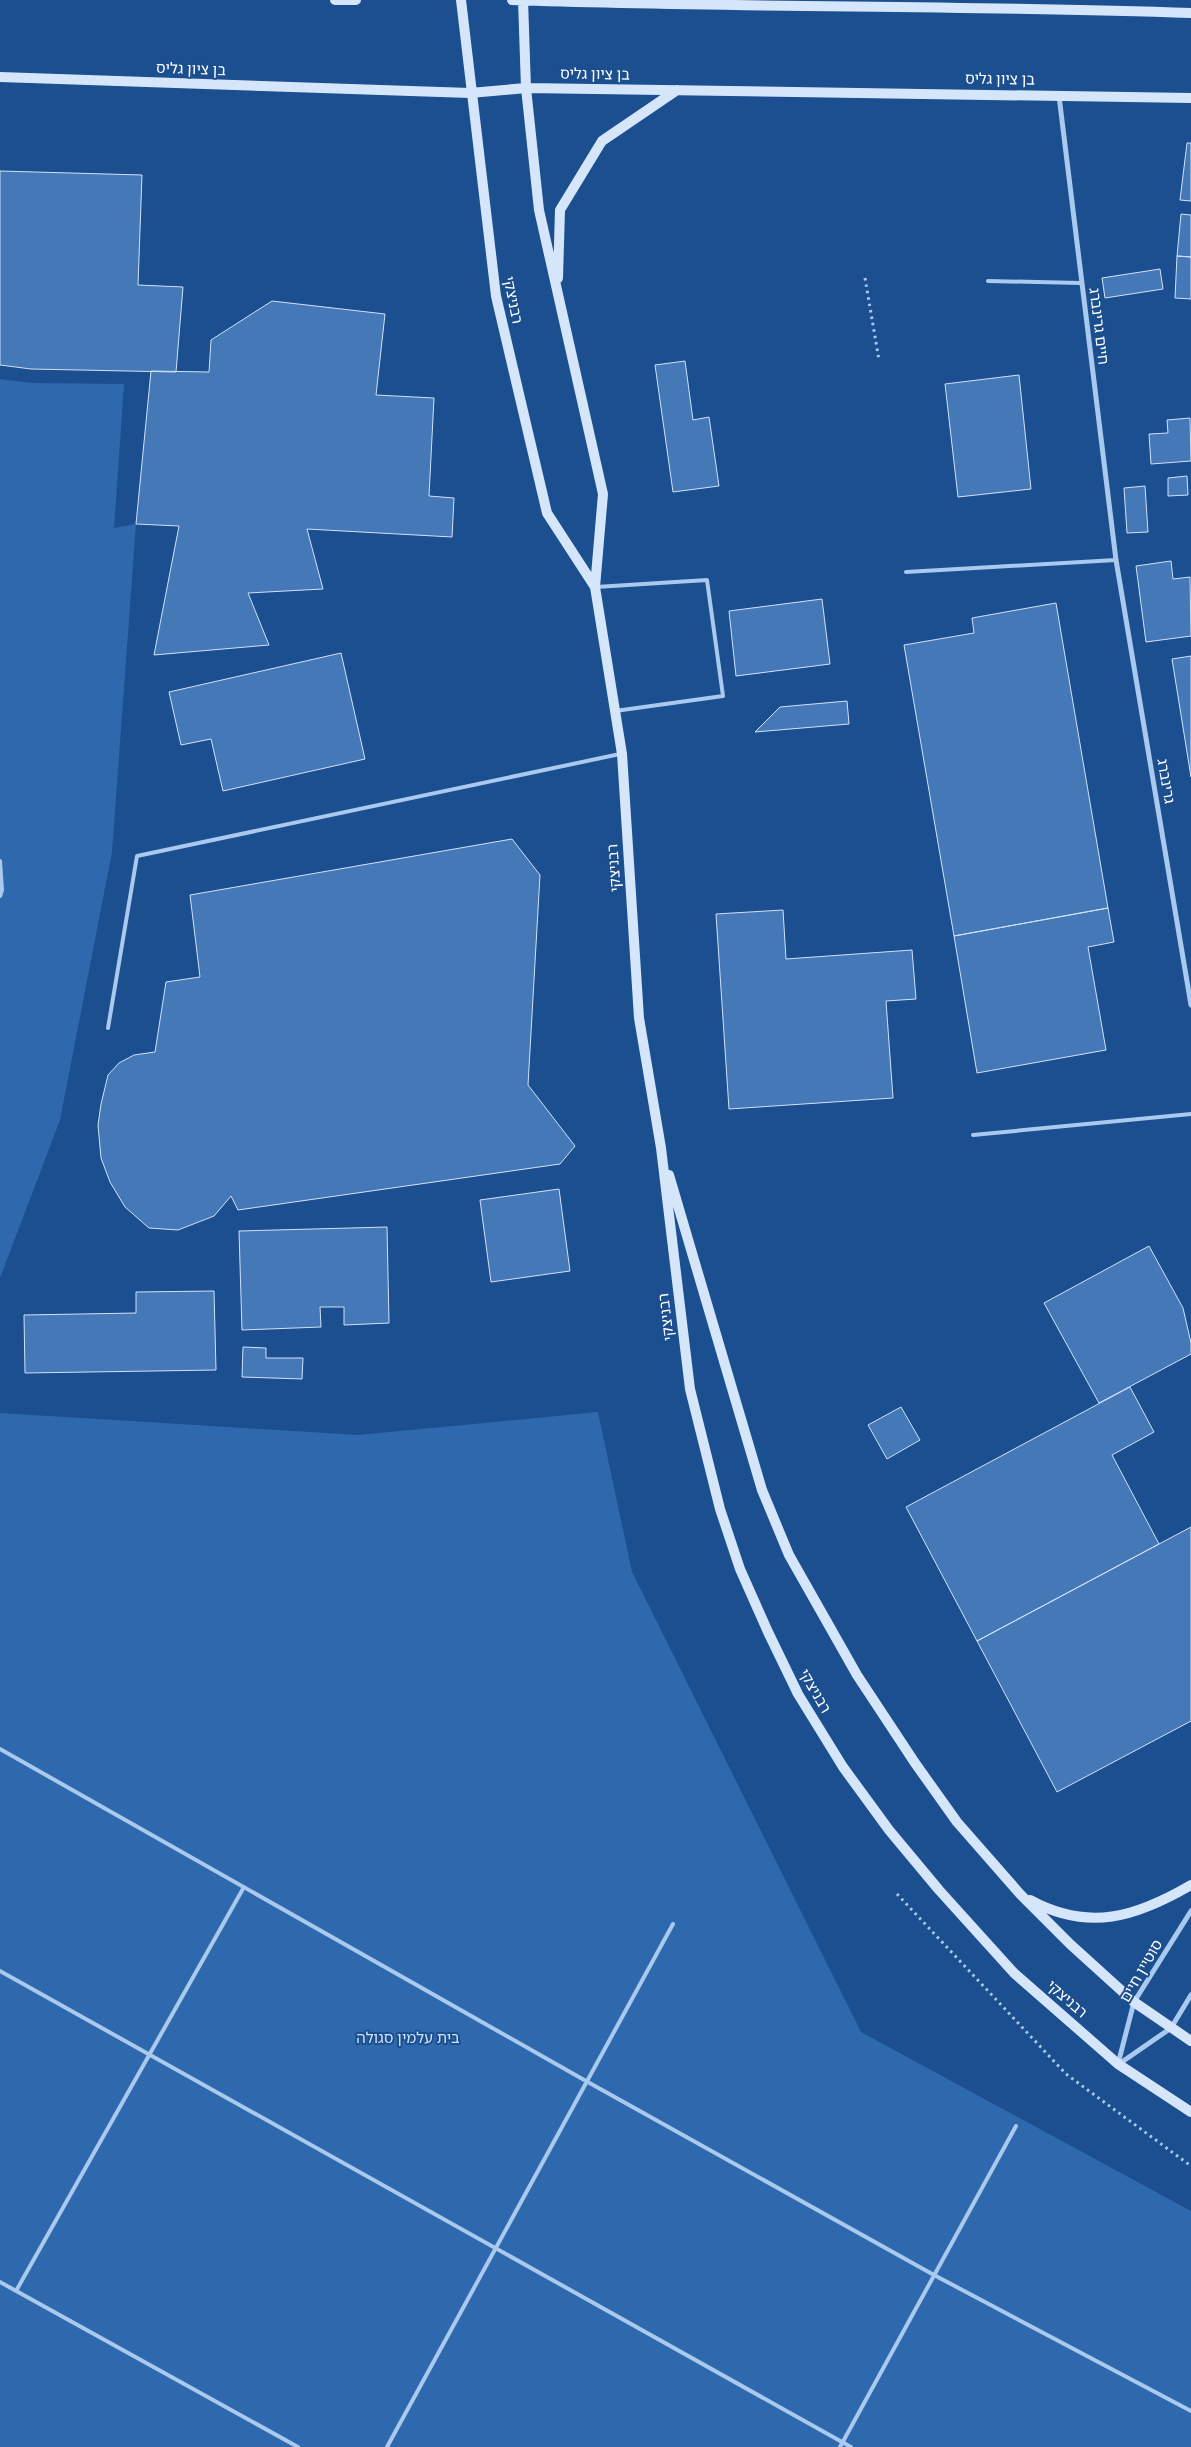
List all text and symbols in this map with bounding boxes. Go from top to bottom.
street label: בן ציון גליס [156,59,227,79]
street label: בן ציון גליס [560,64,631,84]
street label: בן ציון גליס [965,69,1036,89]
street label: רבניצקי [500,275,526,325]
street label: חיים גרינברג [1085,286,1113,366]
street label: גרינברג [1153,757,1179,805]
street label: רבניצקי [603,843,625,893]
street label: רבניצקי [654,1292,678,1342]
street label: רבניצקי [795,1666,835,1716]
street label: סוטיין חיים [1116,1936,1166,2006]
street label: רבניצקי [1043,1976,1091,2022]
park label: בית עלמין סגולה [356,2029,460,2047]

